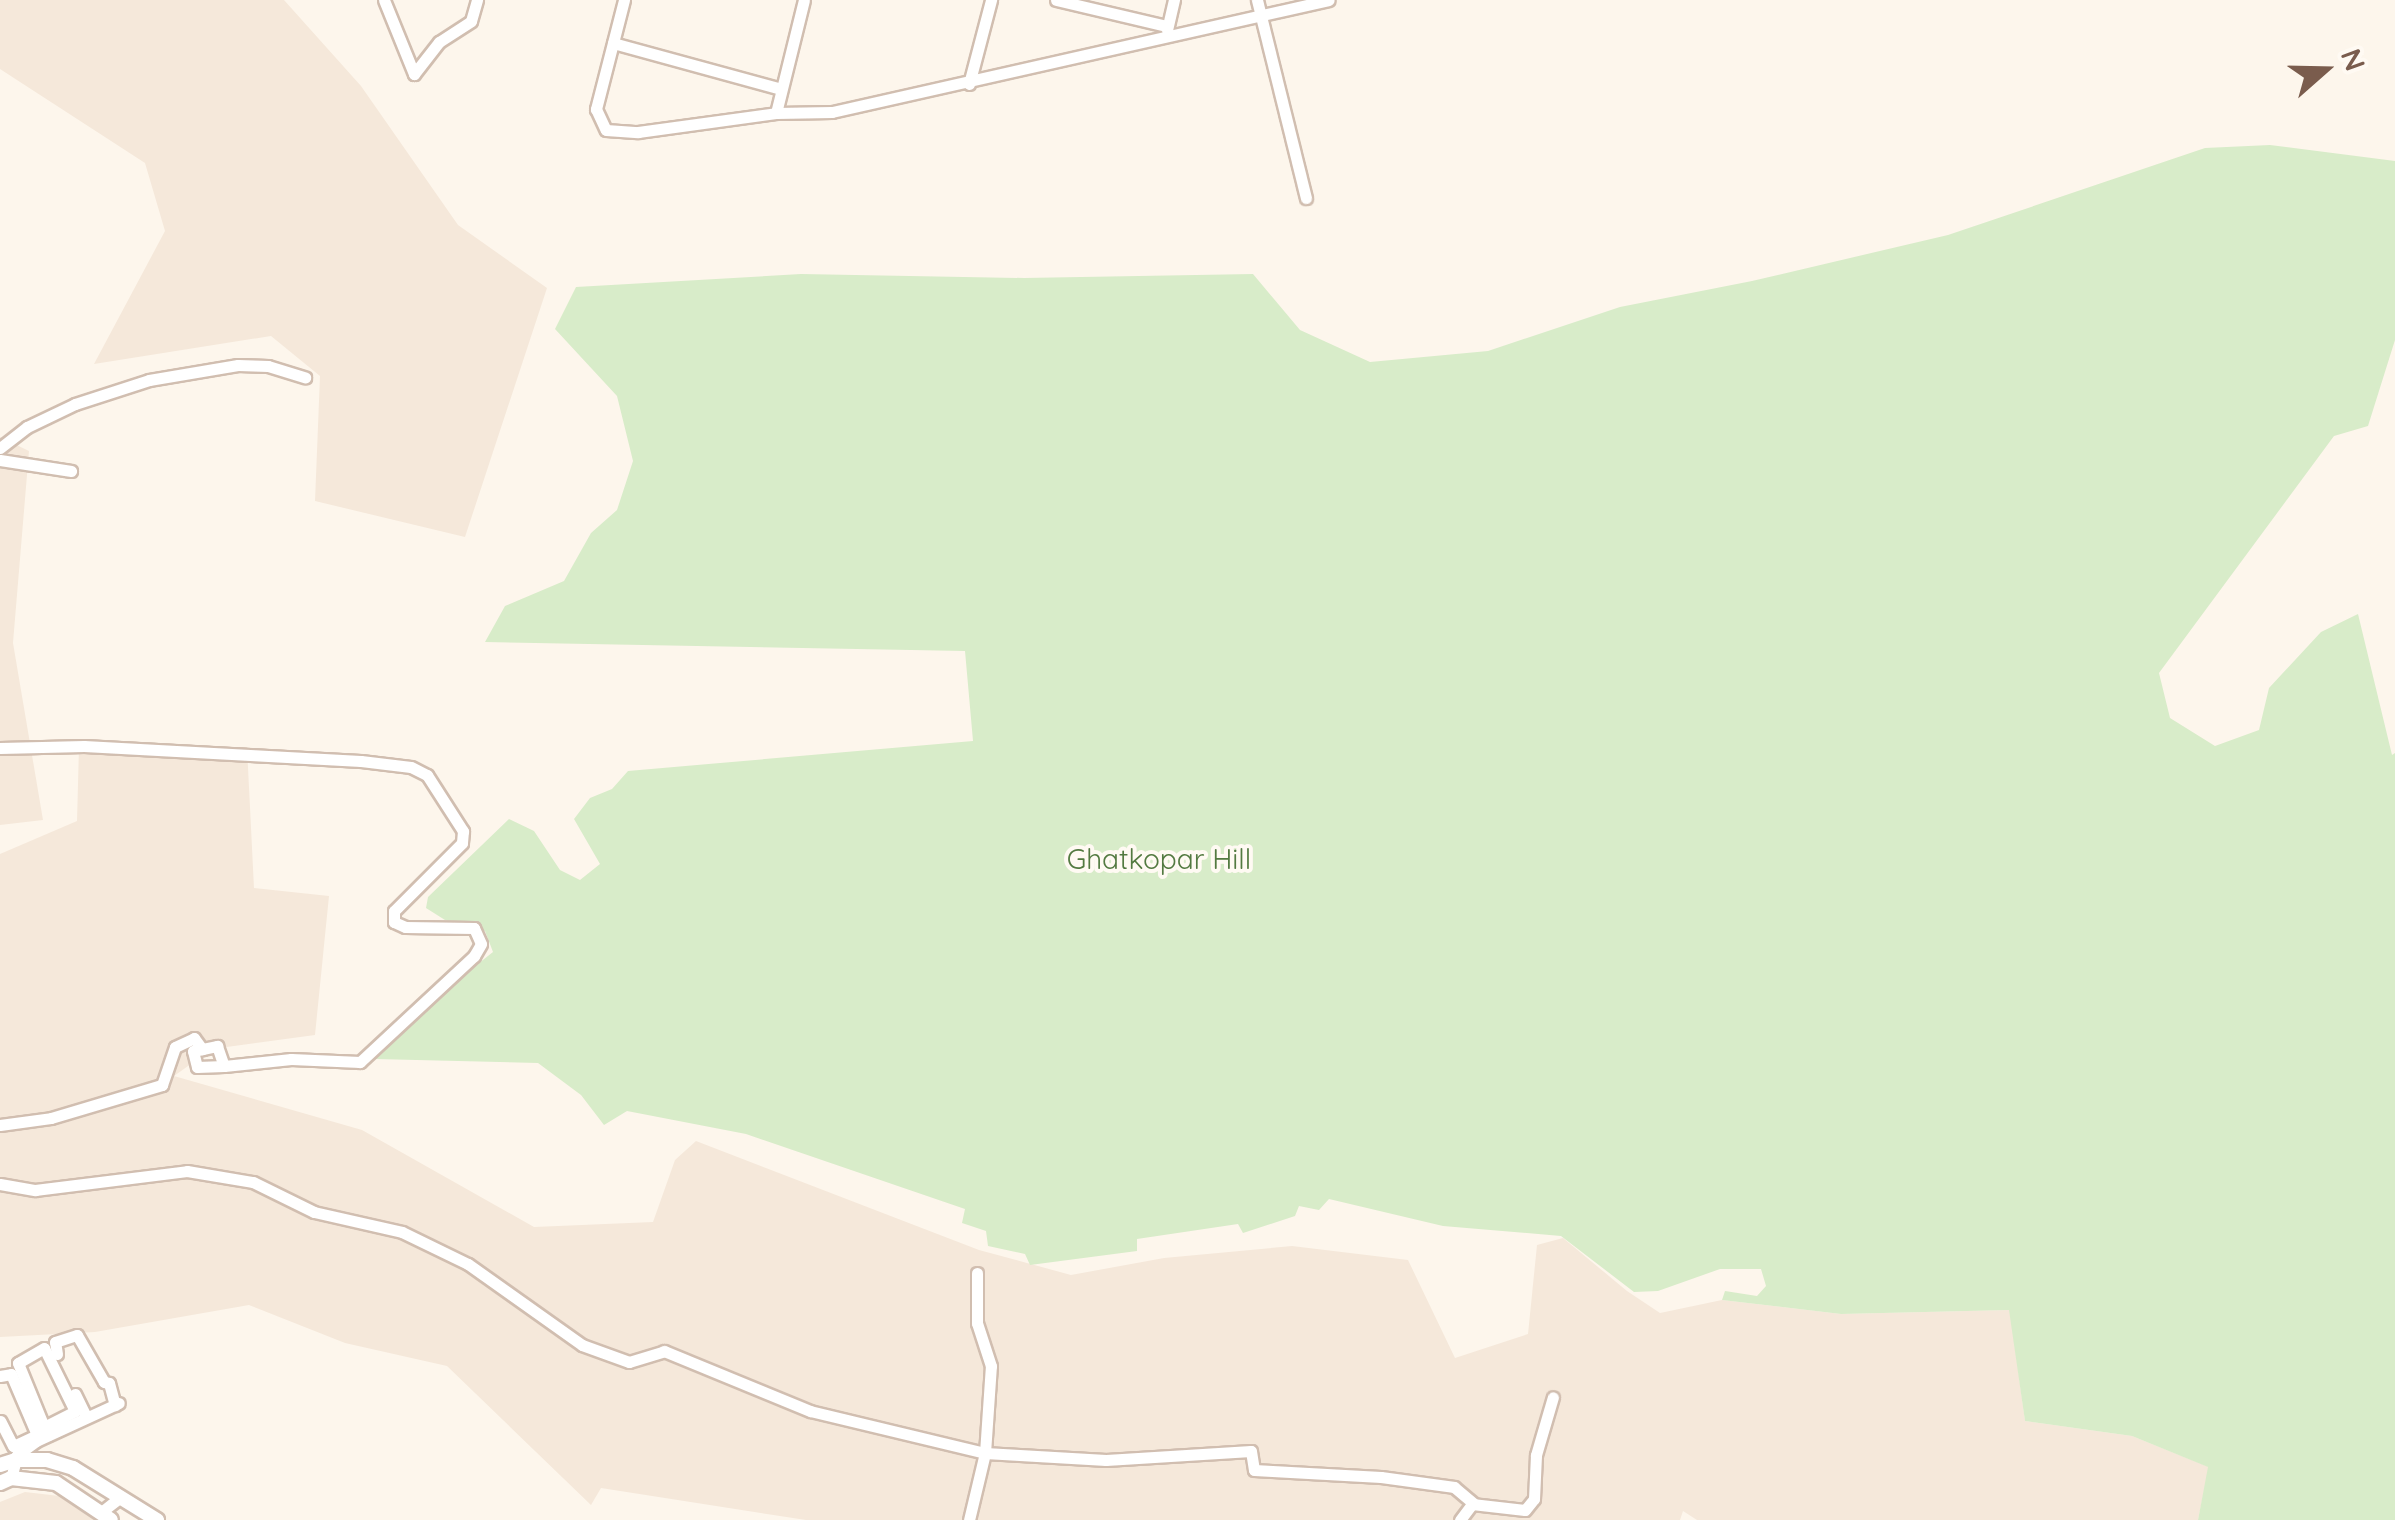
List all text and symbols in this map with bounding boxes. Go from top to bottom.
north arrow [2275,20,2375,120]
text: N [2334,44,2374,75]
park label: Ghatkopar Hill [1067,842,1251,876]

